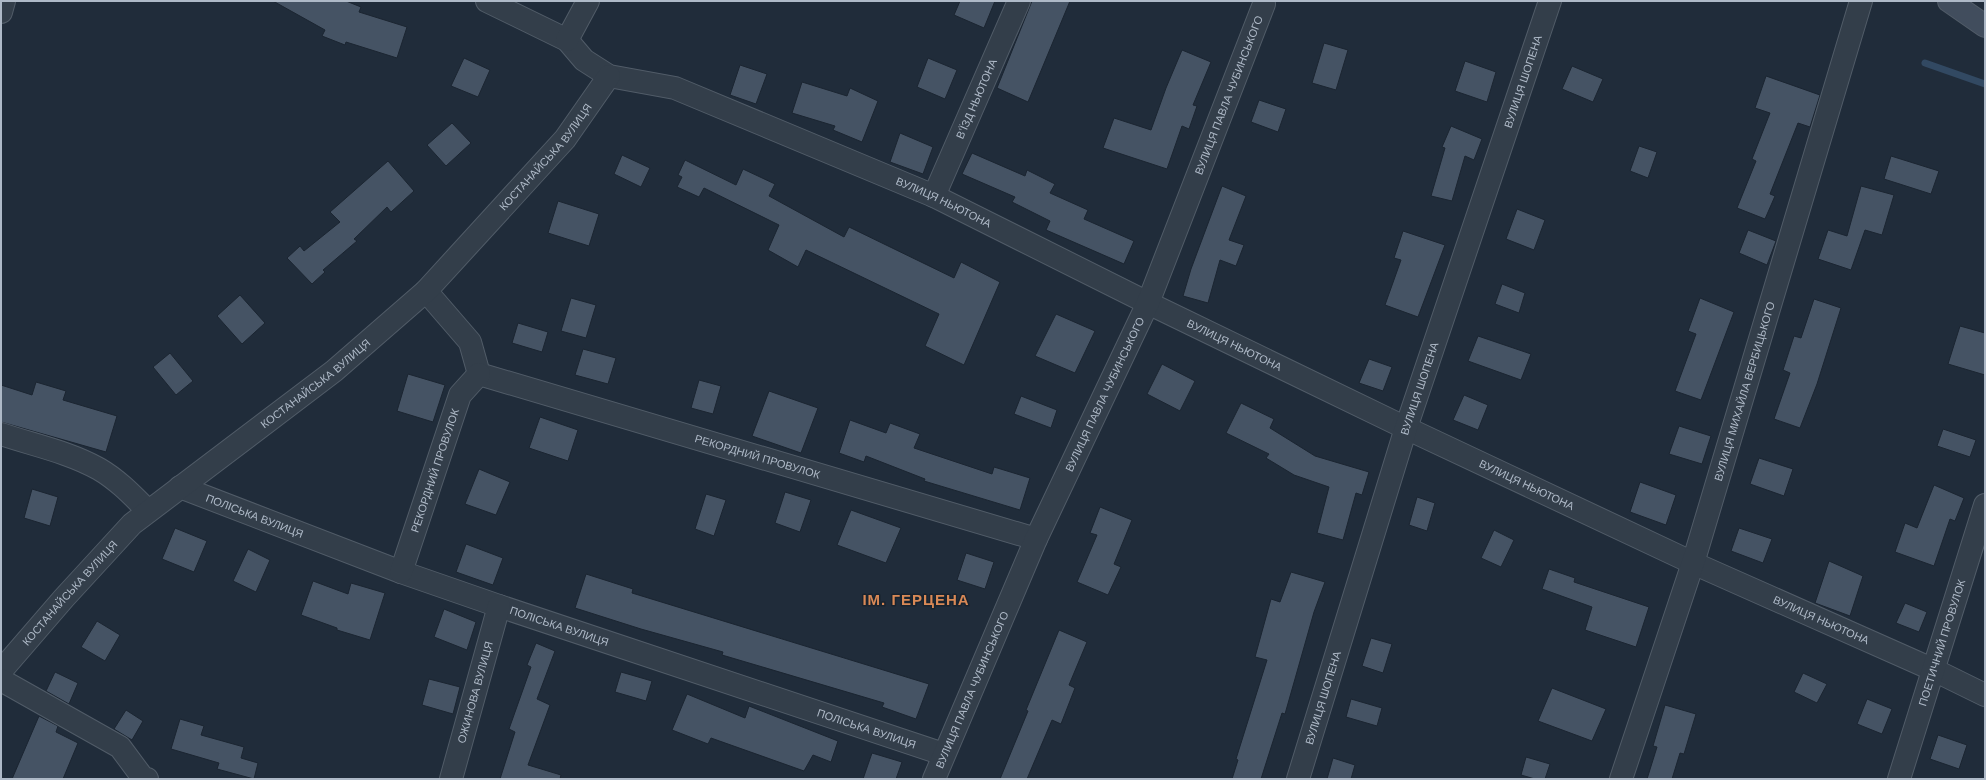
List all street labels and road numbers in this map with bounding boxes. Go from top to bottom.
street label: ВУЛИЦЯ ПАВЛА ЧУБИНСЬКОГО [1192,14,1265,176]
street label: ВУЛИЦЯ ШОПЕНА [1502,33,1544,129]
street label: В’ЇЗД НЬЮТОНА [954,57,999,141]
street label: КОСТАНАЙСЬКА ВУЛИЦЯ [497,101,594,213]
street label: ВУЛИЦЯ НЬЮТОНА [894,175,994,230]
street label: ВУЛИЦЯ МИХАЙЛА ВЕРБИЦЬКОГО [1712,300,1777,482]
street label: ВУЛИЦЯ ПАВЛА ЧУБИНСЬКОГО [1063,315,1147,473]
street label: ВУЛИЦЯ НЬЮТОНА [1185,317,1284,373]
street label: КОСТАНАЙСЬКА ВУЛИЦЯ [258,336,373,430]
street label: ВУЛИЦЯ ШОПЕНА [1398,340,1441,436]
street label: РЕКОРДНИЙ ПРОВУЛОК [409,406,461,534]
street label: РЕКОРДНИЙ ПРОВУЛОК [693,432,822,481]
street label: ВУЛИЦЯ НЬЮТОНА [1477,457,1577,513]
street label: ПОЛІСЬКА ВУЛИЦЯ [204,492,305,540]
street label: КОСТАНАЙСЬКА ВУЛИЦЯ [20,538,120,648]
street label: ПОЕТИЧНИЙ ПРОВУЛОК [1916,577,1967,707]
street label: ВУЛИЦЯ НЬЮТОНА [1771,593,1872,647]
street label: ПОЛІСЬКА ВУЛИЦЯ [508,604,610,648]
street label: ВУЛИЦЯ ПАВЛА ЧУБИНСЬКОГО [933,609,1011,770]
street label: ОЖИНОВА ВУЛИЦЯ [455,640,495,745]
street label: ВУЛИЦЯ ШОПЕНА [1303,649,1343,746]
street label: ПОЛІСЬКА ВУЛИЦЯ [816,706,918,751]

